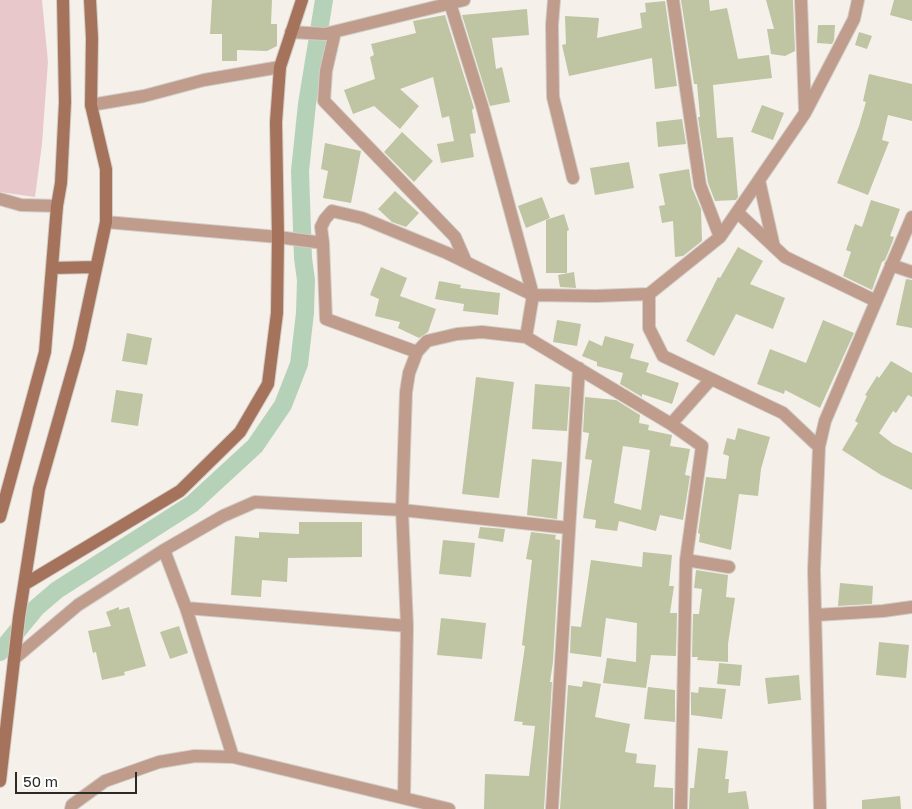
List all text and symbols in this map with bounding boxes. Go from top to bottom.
scale bar [18,762,140,794]
text: 50 m [23,772,58,790]

